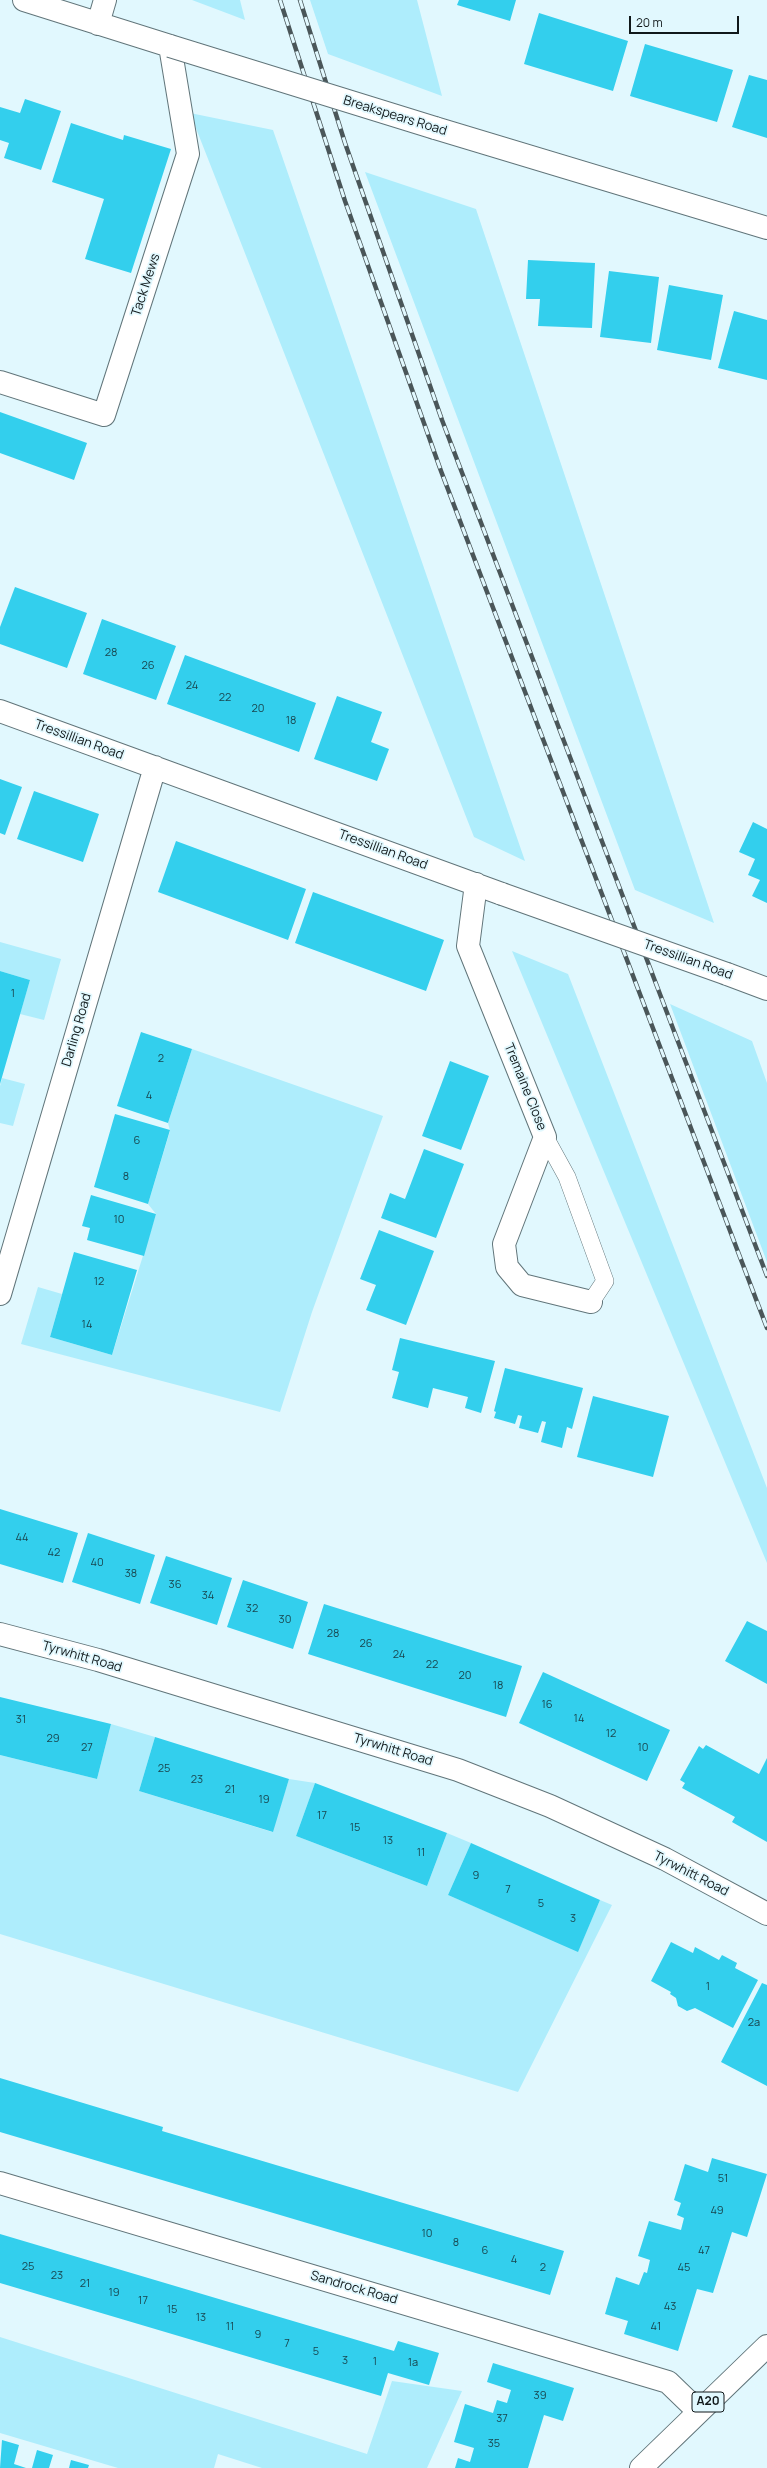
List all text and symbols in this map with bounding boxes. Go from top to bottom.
scale bar [631,8,741,34]
text: 20 m [636,14,663,31]
street label: Breakspears Road [341,93,449,139]
street label: Tack Mews [129,252,163,318]
house number: 28 [105,646,117,660]
house number: 26 [141,659,155,673]
house number: 24 [186,679,198,693]
house number: 22 [219,691,231,705]
house number: 20 [252,702,264,716]
house number: 18 [286,714,296,728]
street label: Tressillian Road [32,717,126,763]
street label: Tressillian Road [336,827,430,873]
street label: Tressillian Road [641,937,735,983]
house number: 1 [11,987,15,1001]
street label: Darling Road [59,992,95,1068]
street label: Tremaine Close [500,1041,550,1133]
house number: 2 [158,1052,164,1066]
house number: 4 [146,1089,152,1103]
house number: 6 [134,1134,140,1148]
house number: 8 [123,1170,129,1184]
house number: 10 [114,1213,124,1227]
house number: 12 [94,1275,104,1289]
house number: 14 [82,1318,92,1332]
house number: 44 [15,1531,29,1545]
house number: 42 [48,1546,60,1560]
house number: 40 [90,1556,104,1570]
house number: 38 [125,1567,137,1581]
house number: 36 [169,1578,181,1592]
house number: 34 [202,1589,214,1603]
house number: 32 [246,1602,258,1616]
house number: 30 [279,1613,291,1627]
house number: 28 [327,1627,339,1641]
house number: 26 [359,1637,373,1651]
street label: Tyrwhitt Road [40,1638,124,1676]
house number: 24 [393,1648,405,1662]
house number: 22 [426,1658,438,1672]
house number: 20 [459,1669,471,1683]
house number: 18 [493,1679,503,1693]
house number: 16 [541,1698,553,1712]
house number: 14 [574,1712,584,1726]
house number: 31 [16,1713,26,1727]
house number: 12 [606,1727,616,1741]
street label: Tyrwhitt Road [351,1731,435,1769]
house number: 29 [46,1732,60,1746]
house number: 27 [81,1741,93,1755]
house number: 10 [638,1741,648,1755]
house number: 25 [158,1762,170,1776]
house number: 23 [191,1773,203,1787]
house number: 21 [225,1783,235,1797]
house number: 19 [258,1793,270,1807]
house number: 17 [317,1809,327,1823]
house number: 15 [350,1821,360,1835]
house number: 13 [383,1834,393,1848]
house number: 11 [417,1846,425,1860]
street label: Tyrwhitt Road [651,1848,731,1900]
house number: 9 [473,1869,479,1883]
house number: 7 [505,1883,511,1897]
house number: 5 [538,1897,544,1911]
house number: 3 [570,1912,576,1926]
house number: 1 [706,1980,710,1994]
house number: 2a [748,2016,760,2030]
house number: 51 [718,2172,728,2186]
house number: 49 [710,2204,724,2218]
house number: 10 [422,2227,432,2241]
house number: 8 [453,2236,459,2250]
house number: 6 [482,2244,488,2258]
house number: 47 [698,2244,710,2258]
house number: 4 [511,2253,517,2267]
house number: 25 [22,2260,34,2274]
house number: 2 [540,2261,546,2275]
house number: 45 [678,2261,690,2275]
street label: Sandrock Road [309,2268,399,2308]
house number: 23 [51,2269,63,2283]
house number: 21 [80,2277,90,2291]
house number: 19 [108,2286,120,2300]
house number: 17 [138,2294,148,2308]
house number: 43 [664,2300,676,2314]
house number: 15 [167,2303,177,2317]
house number: 13 [196,2311,206,2325]
house number: 11 [226,2320,234,2334]
house number: 41 [651,2320,661,2334]
house number: 9 [255,2328,261,2342]
house number: 7 [284,2337,290,2351]
house number: 5 [313,2345,319,2359]
house number: 3 [342,2354,348,2368]
house number: 1 [373,2355,377,2369]
house number: 1a [408,2356,418,2370]
house number: 39 [534,2389,546,2403]
road number: A20 [692,2392,724,2412]
house number: 37 [496,2412,508,2426]
house number: 35 [488,2437,500,2451]

